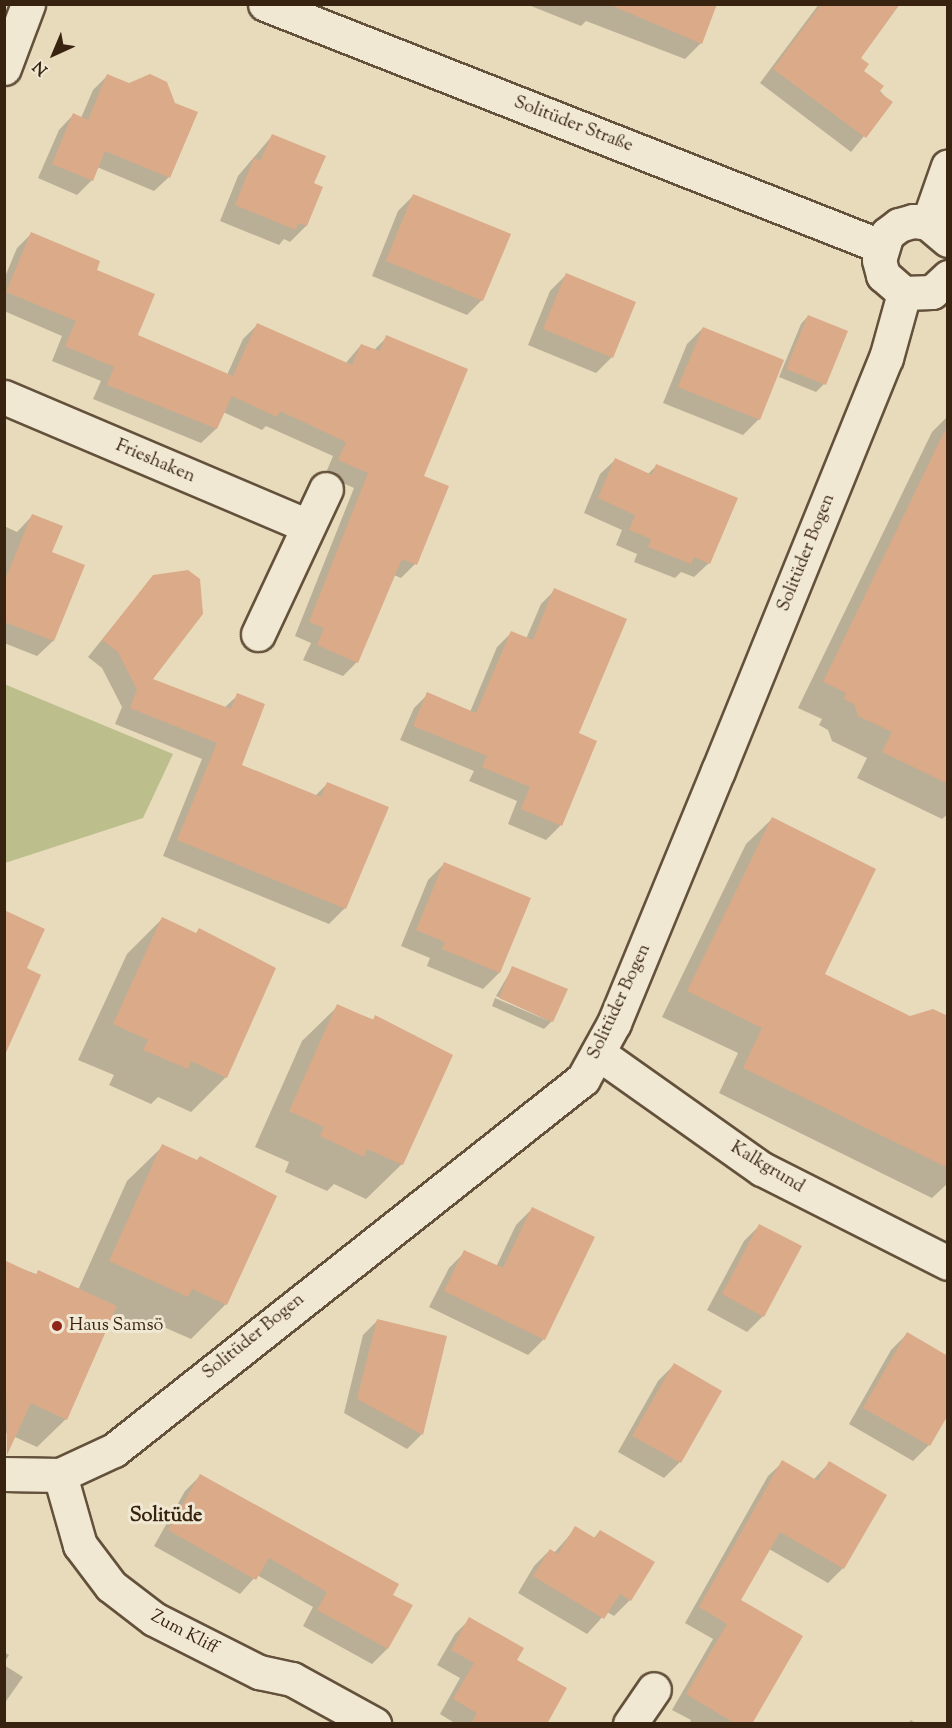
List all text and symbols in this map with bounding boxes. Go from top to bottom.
north arrow [24,24,84,84]
text: N [29,55,54,80]
street label: Solitüder Straße [510,92,636,158]
street label: Frieshaken [112,436,198,488]
street label: Solitüder Bogen [774,491,840,615]
street label: Solitüder Bogen [584,941,656,1063]
street label: Kalkgrund [726,1137,808,1199]
street label: Solitüder Bogen [199,1289,309,1385]
place label: Haus Samsö [69,1315,163,1337]
marker: Haus Samsö [50,1319,64,1333]
district label: Solitüde [130,1504,202,1528]
street label: Zum Kliff [147,1606,221,1660]

